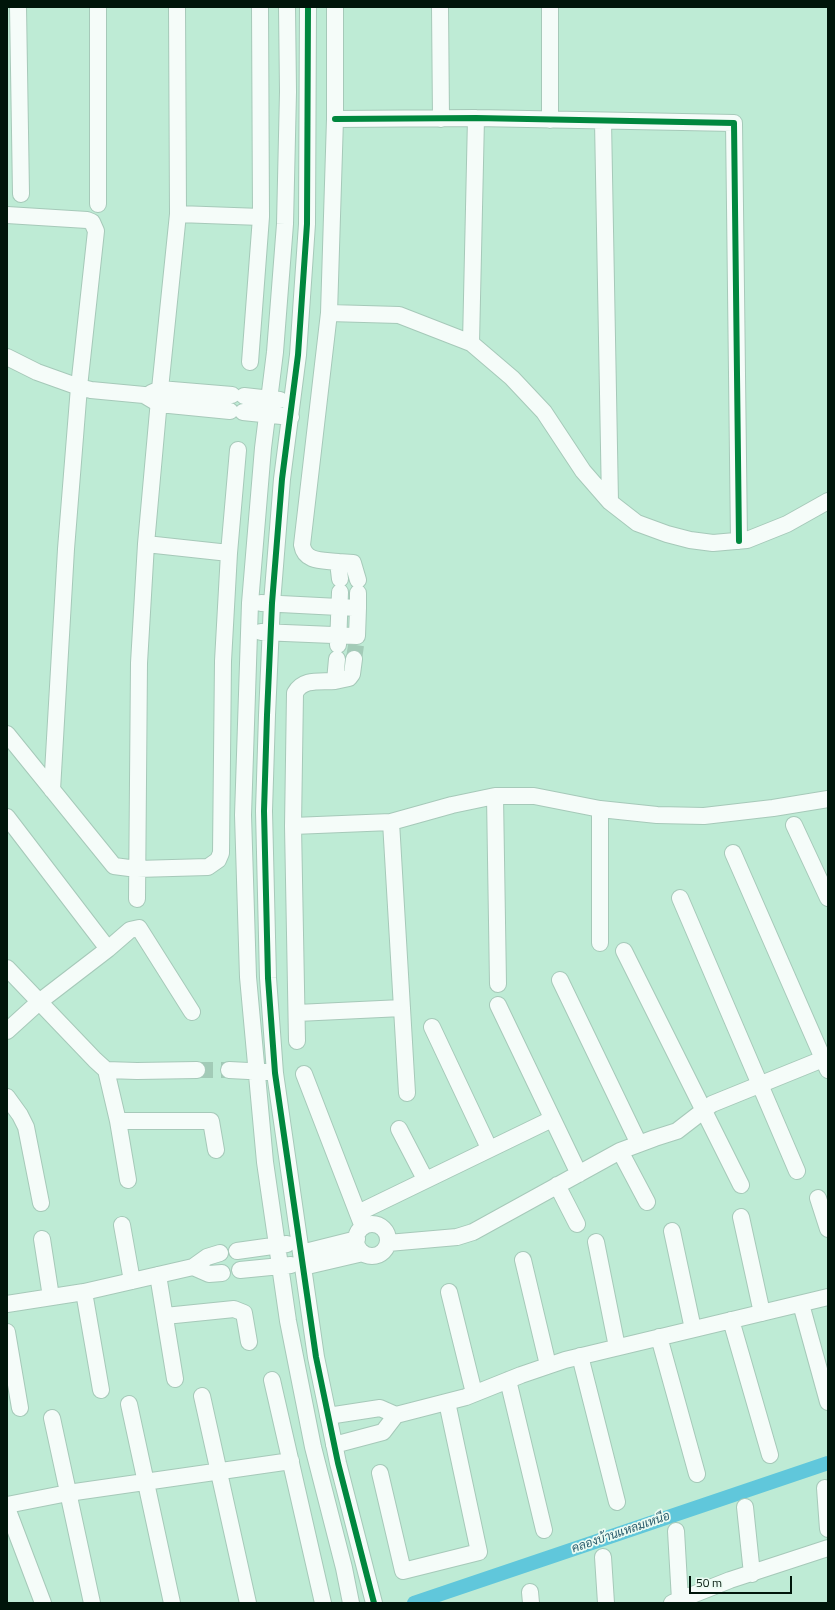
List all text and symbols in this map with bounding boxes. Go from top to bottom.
water label: คลองบ้านแหลมเหนือ [570,1509,672,1557]
scale bar [691,1568,794,1594]
text: 50 m [696,1573,722,1592]

